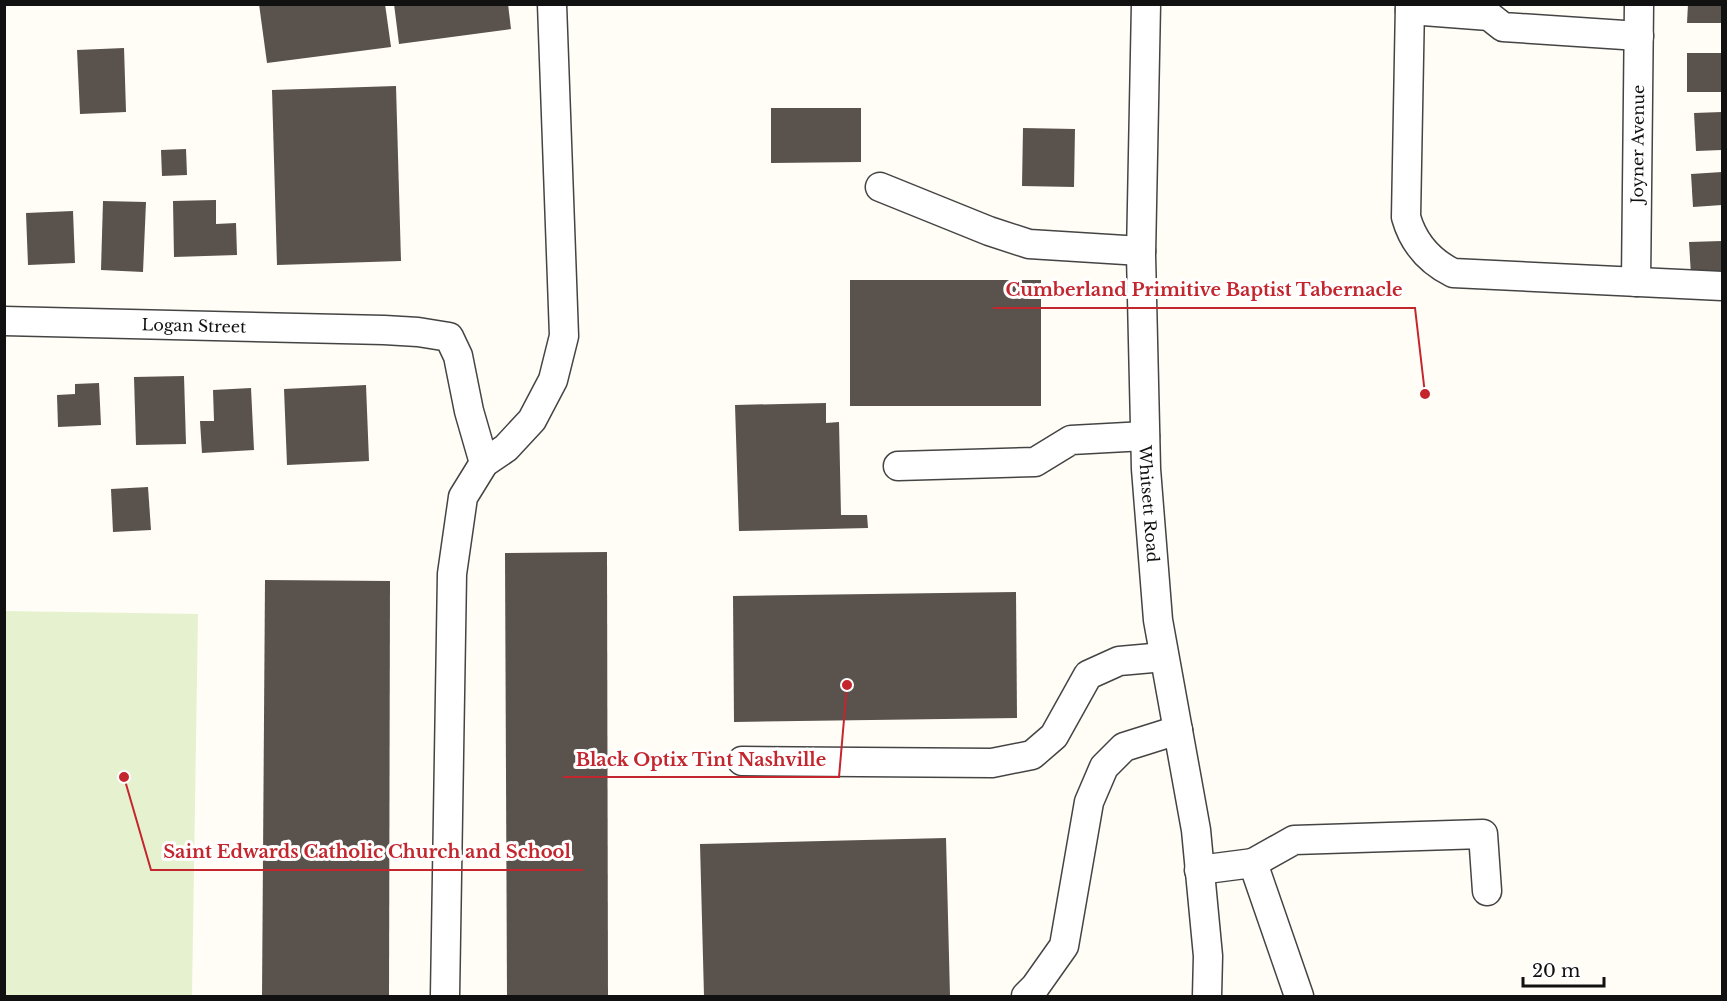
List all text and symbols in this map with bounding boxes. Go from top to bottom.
street label: Joyner Avenue [1627,85,1648,205]
callout: Cumberland Primitive Baptist Tabernacle [993,272,1415,308]
text: Cumberland Primitive Baptist Tabernacle [1005,279,1403,301]
street label: Logan Street [142,314,246,337]
street label: Whitsett Road [1135,444,1163,563]
callout: Black Optix Tint Nashville [563,741,839,777]
text: Black Optix Tint Nashville [576,749,826,771]
callout: Saint Edwards Catholic Church and School [151,834,583,870]
text: Saint Edwards Catholic Church and School [163,841,571,863]
scale bar [1523,950,1604,988]
text: 20 m [1532,960,1580,982]

